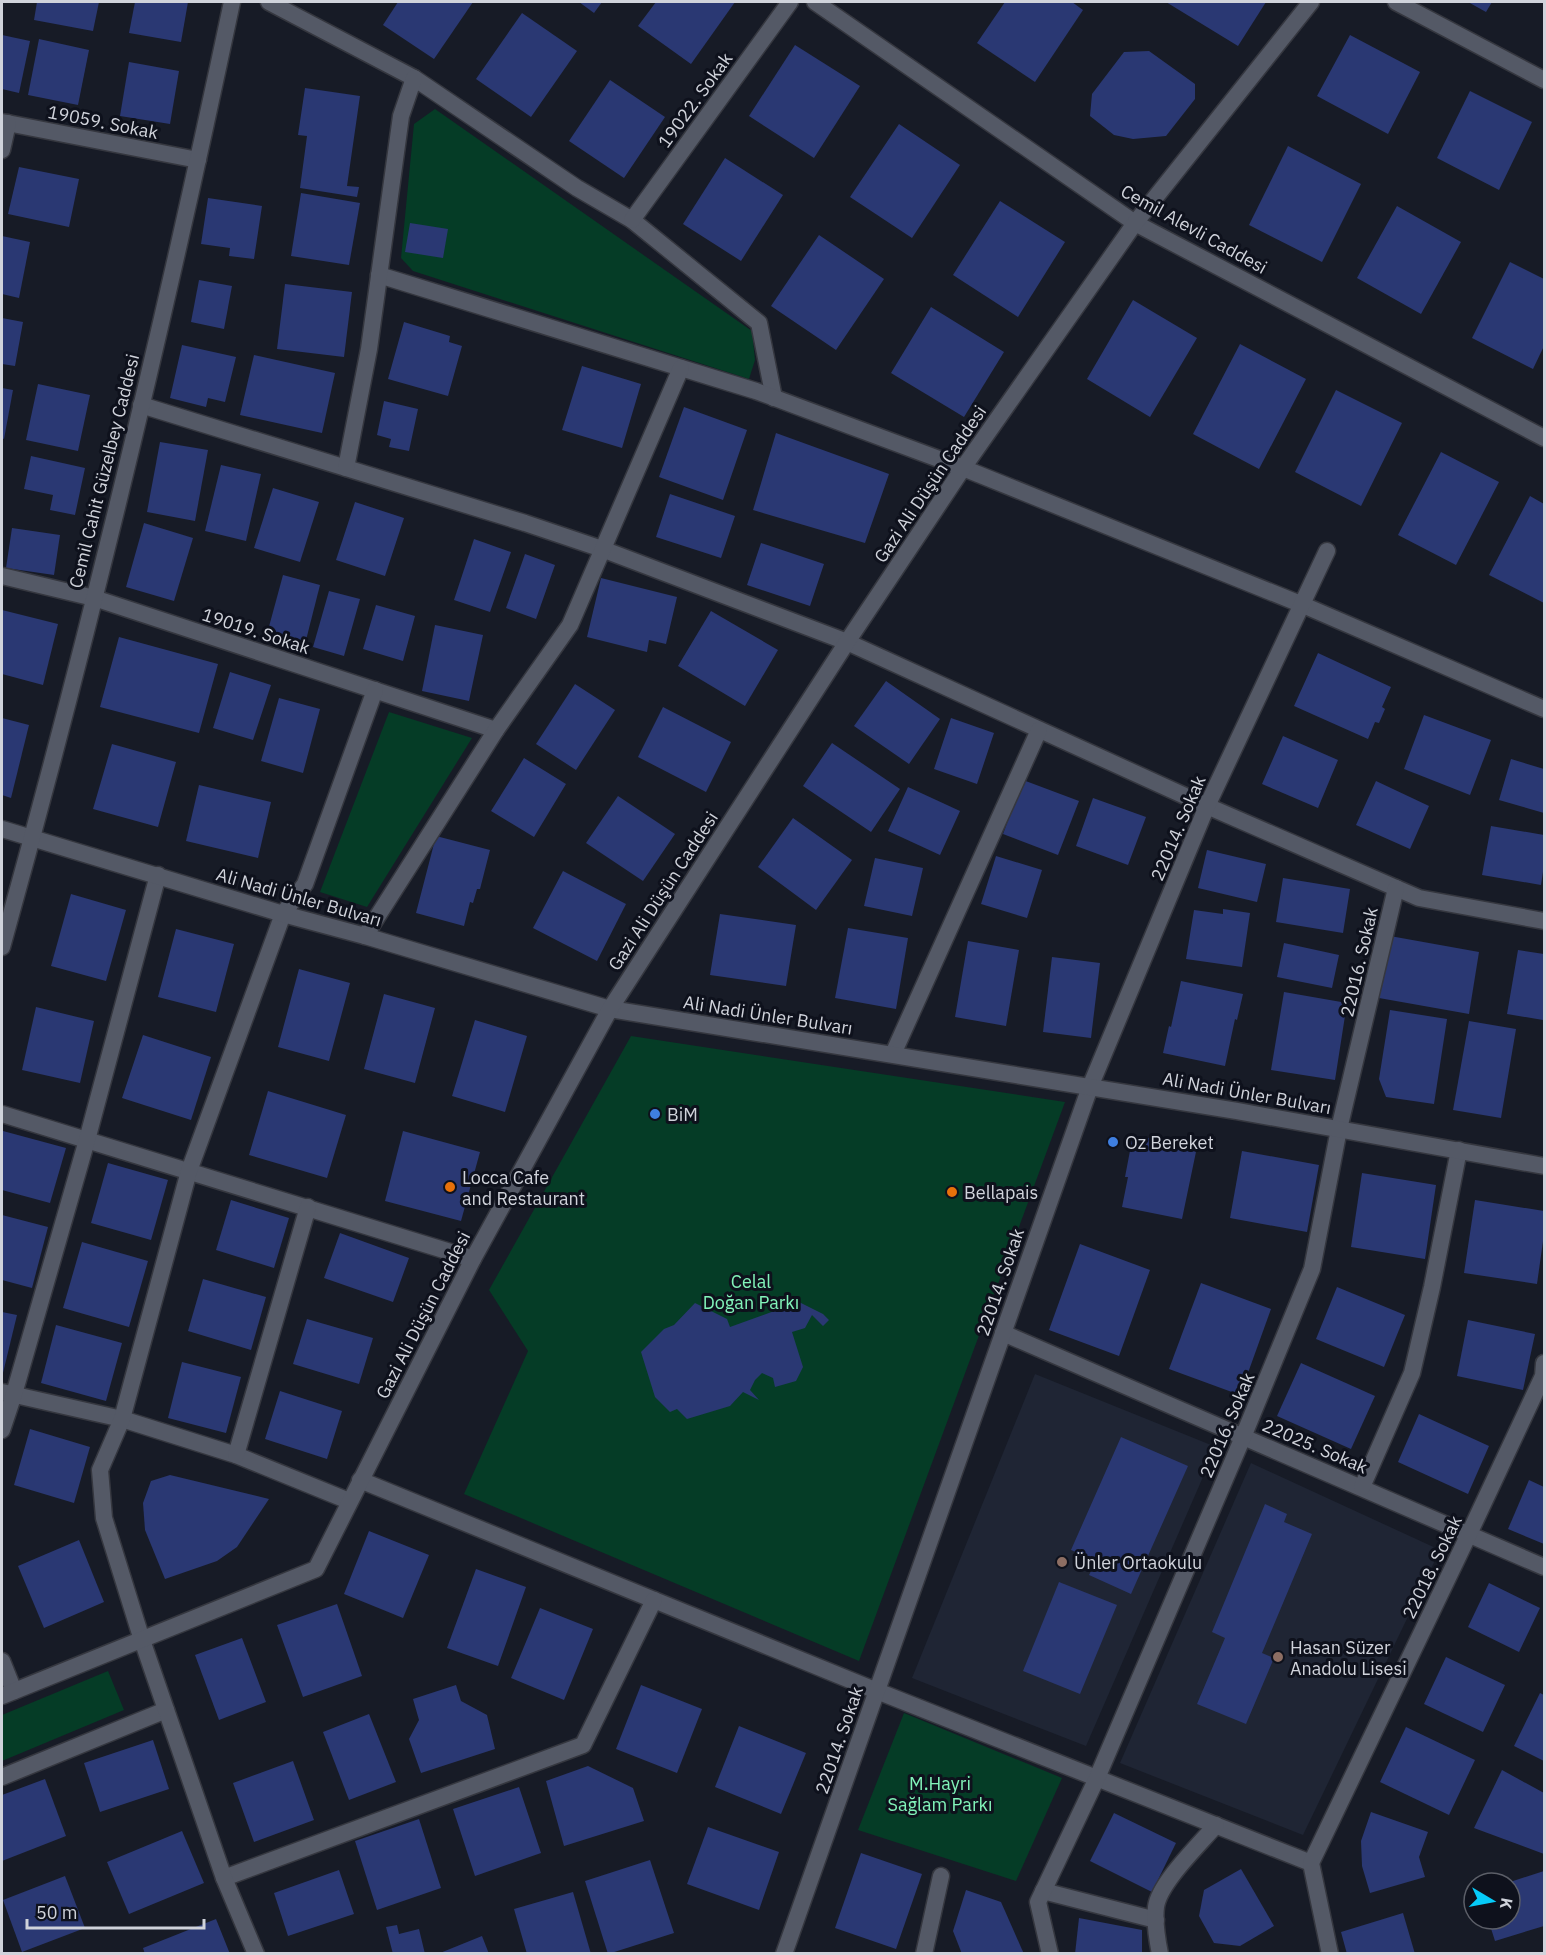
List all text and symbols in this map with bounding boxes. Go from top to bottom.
street label: 19022. Sokak [653,47,738,152]
street label: 19059. Sokak [46,100,161,144]
street label: Cemil Alevli Caddesi [1117,179,1271,279]
street label: Cemil Cahit Güzelbey Caddesi [64,352,144,590]
street label: Gazi Ali Düşün Caddesi [869,401,991,567]
street label: 19019. Sokak [199,603,313,659]
street label: 22014. Sokak [1145,771,1211,884]
street label: Gazi Ali Düşün Caddesi [603,807,723,975]
street label: Ali Nadi Ünler Bulvarı [214,862,384,932]
street label: 22016. Sokak [1335,904,1383,1019]
street label: Ali Nadi Ünler Bulvarı [682,990,854,1040]
street label: Ali Nadi Ünler Bulvarı [1161,1067,1333,1119]
place label: BiM [667,1103,698,1126]
marker: BiM [648,1107,662,1121]
place label: Oz Bereket [1125,1131,1214,1154]
marker: Oz Bereket [1106,1135,1120,1149]
place label: Locca Cafe and Restaurant [462,1166,585,1210]
marker: Locca Cafe and Restaurant [443,1180,457,1194]
place label: Bellapais [964,1181,1038,1204]
marker: Bellapais [945,1185,959,1199]
street label: 22014. Sokak [971,1225,1029,1339]
street label: Gazi Ali Düşün Caddesi [371,1227,475,1403]
park label: Celal Doğan Parkı [703,1270,799,1314]
street label: 22016. Sokak [1194,1368,1260,1481]
street label: 22025. Sokak [1259,1413,1372,1479]
street label: 22018. Sokak [1397,1511,1467,1622]
place label: Ünler Ortaokulu [1074,1551,1202,1574]
marker: Ünler Ortaokulu [1055,1555,1069,1569]
place label: Hasan Süzer Anadolu Lisesi [1290,1636,1407,1680]
marker: Hasan Süzer Anadolu Lisesi [1271,1650,1285,1664]
street label: 22014. Sokak [810,1683,868,1797]
park label: M.Hayri Sağlam Parkı [887,1772,993,1816]
north arrow [1462,1871,1522,1931]
scale bar [27,1892,204,1930]
text: K [1496,1896,1518,1911]
text: 50 m [36,1901,78,1924]

